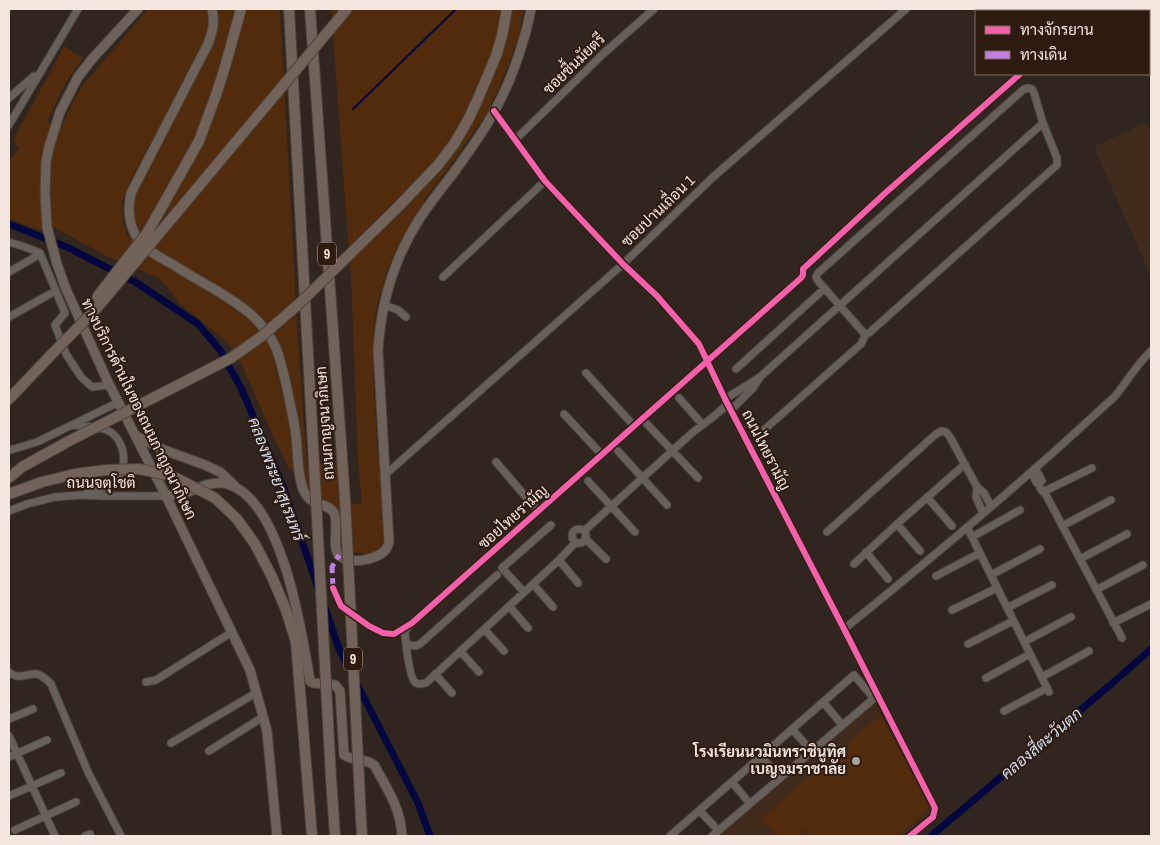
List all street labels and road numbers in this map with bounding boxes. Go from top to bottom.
street label: ซอยชื้นมัยตรี [535,26,610,99]
street label: ซอยปานเถื่อน 1 [613,167,699,251]
road number: 9 [318,242,336,266]
street label: ทางบริการด้านในของถนนกาญจนาภิเษก [77,295,202,523]
street label: ถนนกาญจนาภิเษก [310,365,339,481]
street label: ถนนไทยรามัญ [737,406,796,494]
street label: ถนนจตุโชติ [66,472,136,494]
street label: ซอยไทยรามัญ [473,480,552,554]
road number: 9 [344,648,362,671]

